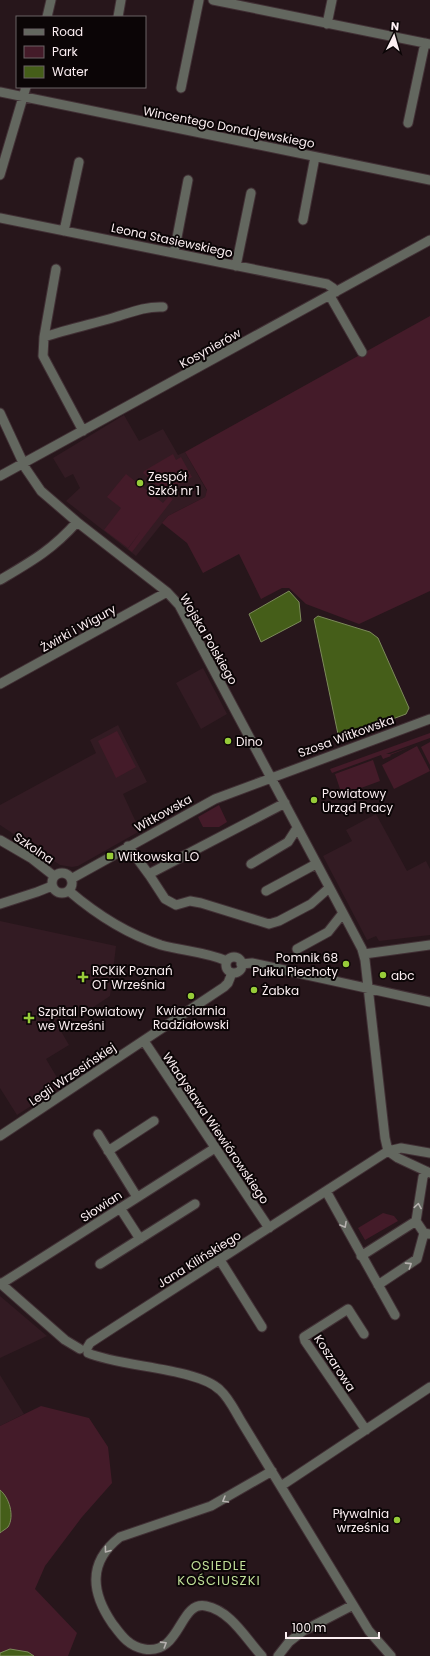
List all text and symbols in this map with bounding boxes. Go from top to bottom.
legend [16,16,146,88]
north arrow [374,16,414,56]
text: N [390,18,400,34]
text: Road [52,23,83,40]
text: Park [52,43,79,60]
text: Water [52,63,89,80]
street label: Wincentego Dondajewskiego [142,102,317,152]
street label: Leona Stasiewskiego [110,219,235,261]
street label: Kosynierów [176,324,244,372]
place label: Zespół Szkół nr 1 [148,468,200,499]
marker: Zespół Szkół nr 1 [135,478,145,488]
street label: Wojska Polskiego [176,590,242,688]
street label: Żwirki i Wigury [37,600,119,656]
street label: Szosa Witkowska [296,711,396,761]
place label: Dino [236,733,263,750]
marker: Dino [223,736,233,746]
place label: Powiatowy Urząd Pracy [322,785,393,816]
street label: Witkowska [131,790,195,836]
marker: Powiatowy Urząd Pracy [309,795,319,805]
street label: Szkolna [11,828,57,868]
place label: Witkowska LO [118,848,199,865]
marker: Witkowska LO [105,851,115,861]
place label: Pomnik 68 Pułku Piechoty [252,949,338,980]
marker: Pomnik 68 Pułku Piechoty [341,959,351,969]
place label: RCKiK Poznań OT Września [92,962,173,993]
place label: abc [391,967,415,984]
marker: abc [378,970,388,980]
marker: RCKiK Poznań OT Września [77,971,89,983]
place label: Żabka [262,982,299,999]
marker: Żabka [249,985,259,995]
marker: Kwiaciarnia Radziałowski [186,991,196,1001]
place label: Kwiaciarnia Radziałowski [153,1002,229,1033]
place label: Szpital Powiatowy we Wrześni [38,1003,145,1034]
marker: Szpital Powiatowy we Wrześni [23,1012,35,1024]
street label: Legii Wrzesińskiej [25,1039,119,1109]
street label: Władysława Wiewiórowskiego [159,1049,273,1207]
street label: Słowian [77,1186,125,1226]
one-way arrow [413,1203,422,1209]
one-way arrow [340,1221,347,1229]
street label: Jana Kilińskiego [154,1226,244,1292]
one-way arrow [405,1262,412,1270]
street label: Koszarowa [310,1331,360,1395]
one-way arrow [222,1495,229,1502]
place label: Pływalnia września [333,1505,389,1536]
marker: Pływalnia września [392,1515,402,1525]
one-way arrow [105,1545,112,1552]
district label: OSIEDLE KOŚCIUSZKI [177,1556,261,1590]
scale bar [286,1614,379,1640]
text: 100 m [292,1619,326,1636]
one-way arrow [160,1642,167,1649]

